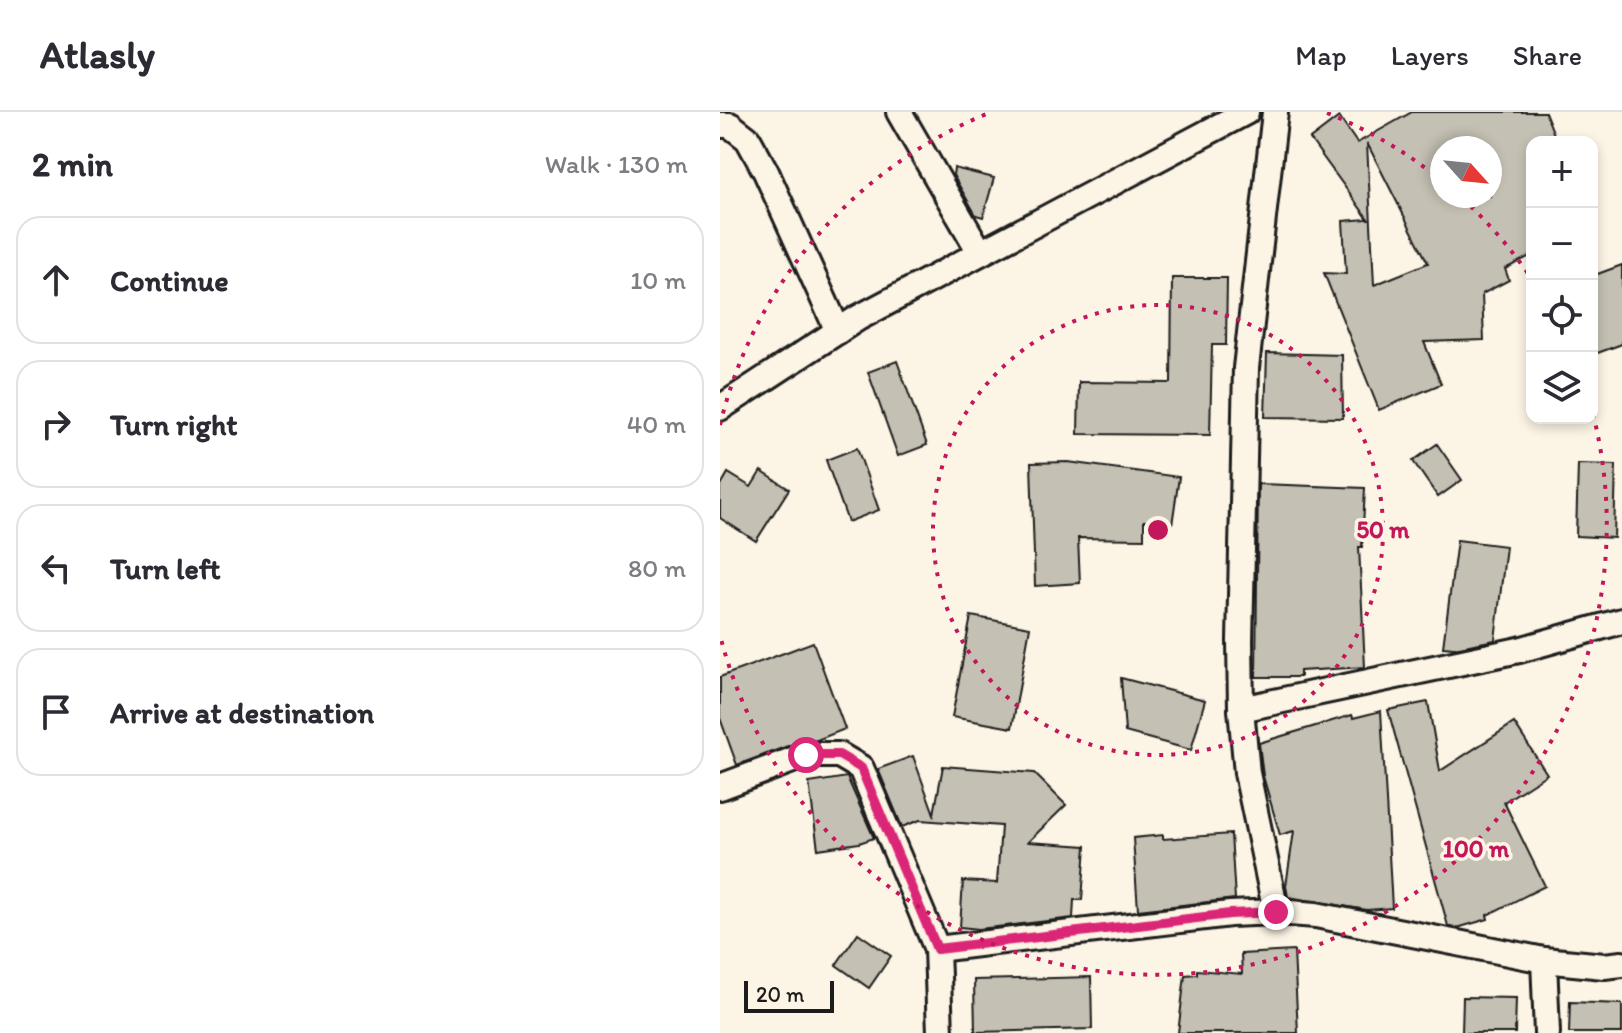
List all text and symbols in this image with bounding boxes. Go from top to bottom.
text: Atlasly [40,32,155,78]
text: Map [1295,38,1347,72]
text: Layers [1391,38,1469,72]
text: Share [1513,38,1582,72]
north arrow [1430,136,1502,208]
map controls [1526,136,1598,424]
button: + [1526,136,1598,208]
text: 2 min [32,144,113,185]
text: Walk · 130 m [545,148,688,180]
button: − [1526,208,1598,280]
icon: ahead [34,258,78,302]
text: Continue [110,262,229,299]
text: 10 m [630,264,686,296]
button: locate [1526,280,1598,352]
button: layers [1526,352,1598,424]
icon: right [34,402,78,446]
text: Turn right [110,406,238,443]
text: 40 m [627,408,686,440]
text: 50 m [1357,515,1410,544]
centre of rings [1144,516,1172,544]
icon: left [34,546,78,590]
text: Turn left [110,550,221,587]
text: 80 m [628,552,686,584]
icon: arrive [34,690,78,734]
text: Arrive at destination [110,694,374,731]
route start [788,737,824,773]
text: 100 m [1443,834,1510,863]
route end [1258,894,1294,930]
scale bar [744,977,834,1013]
text: 20 m [756,981,805,1008]

